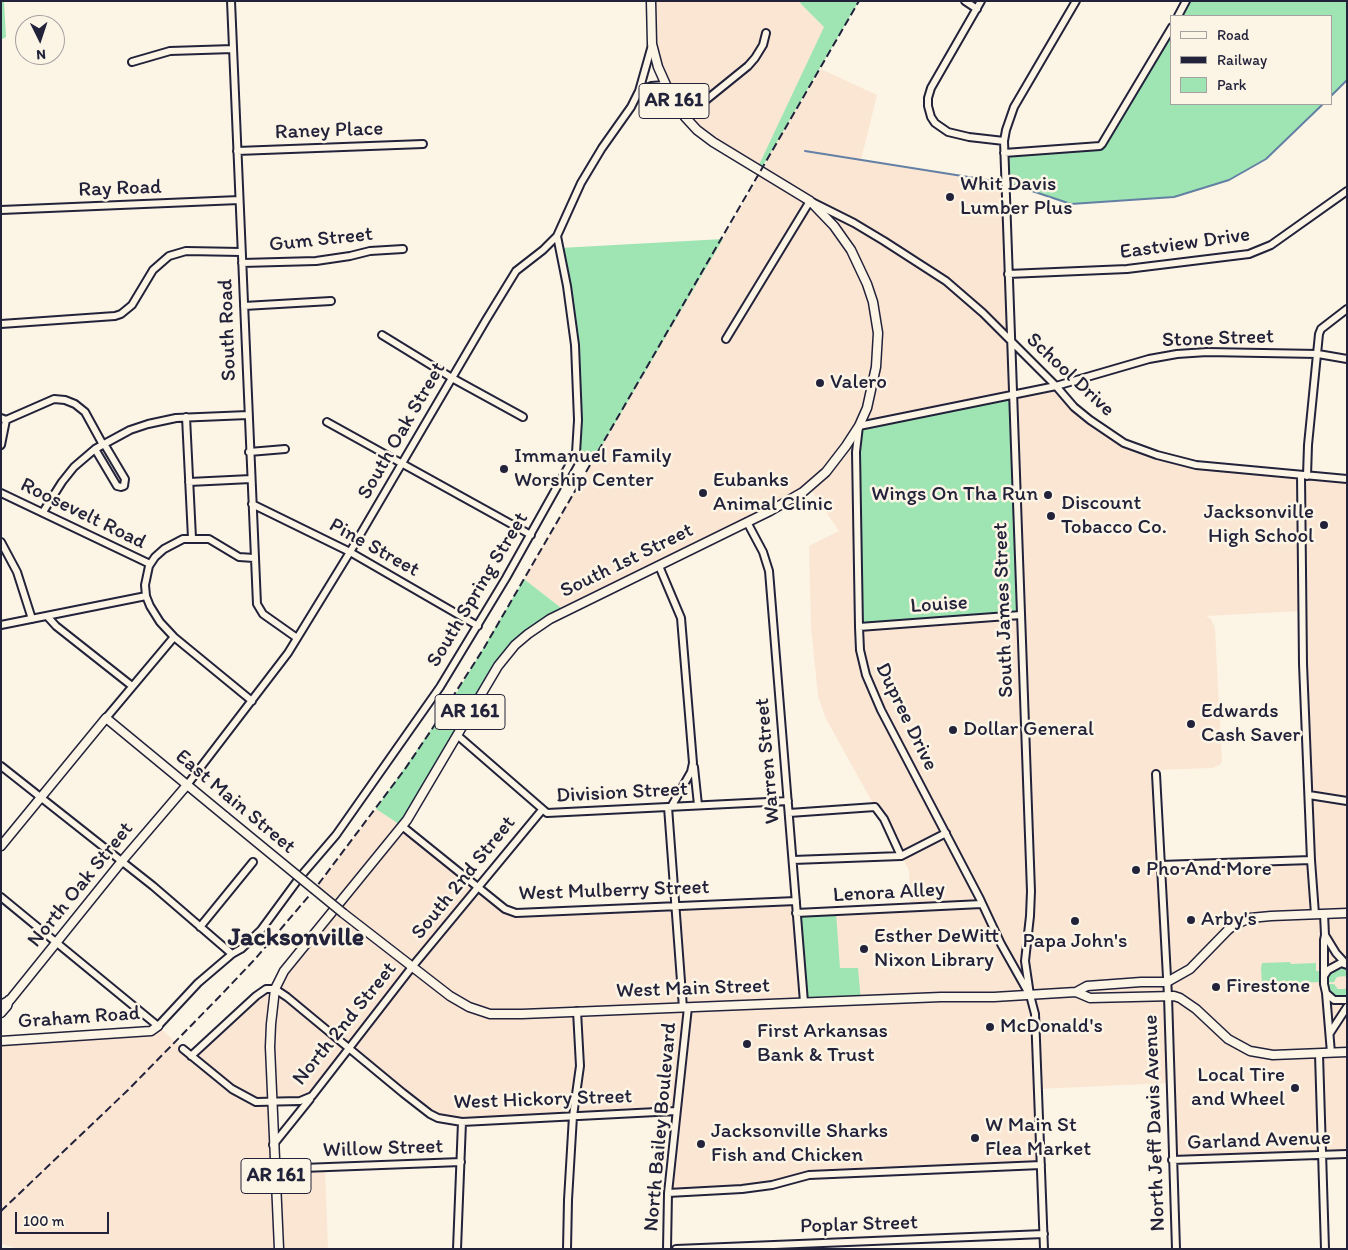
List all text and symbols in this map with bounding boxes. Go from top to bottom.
north arrow [15,15,65,65]
legend [1170,15,1333,105]
text: Road [1217,26,1249,44]
text: N [36,46,46,63]
text: Railway [1217,51,1267,69]
text: Park [1217,76,1247,94]
road number: AR 161 [639,84,709,118]
street label: Raney Place [274,117,384,145]
place label: Whit Davis Lumber Plus [960,172,1073,222]
street label: Ray Road [78,175,162,203]
marker: Whit Davis Lumber Plus [944,191,956,203]
street label: Gum Street [268,222,374,258]
street label: Eastview Drive [1118,222,1252,266]
street label: South Road [214,278,242,382]
street label: Stone Street [1162,324,1274,354]
street label: School Drive [1021,328,1119,422]
street label: South Oak Street [352,358,452,504]
place label: Valero [830,370,887,396]
marker: Valero [814,377,826,389]
place label: Immanuel Family Worship Center [514,444,671,494]
marker: Immanuel Family Worship Center [498,463,510,475]
place label: Eubanks Animal Clinic [713,468,833,518]
street label: Roosevelt Road [16,473,150,555]
place label: Wings On Tha Run [871,482,1038,508]
marker: Eubanks Animal Clinic [697,487,709,499]
marker: Wings On Tha Run [1042,489,1054,501]
place label: Discount Tobacco Co. [1061,491,1167,541]
place label: Jacksonville High School [1204,500,1314,550]
street label: South Spring Street [422,508,534,672]
marker: Discount Tobacco Co. [1045,510,1057,522]
street label: Pine Street [324,513,424,583]
street label: South 1st Street [557,518,697,604]
marker: Jacksonville High School [1318,519,1330,531]
street label: South James Street [988,522,1020,698]
street label: Louise [909,590,969,620]
street label: Dupree Drive [869,659,943,775]
road number: AR 161 [435,694,505,730]
street label: Warren Street [750,697,786,825]
place label: Edwards Cash Saver [1201,699,1300,749]
place label: Dollar General [963,717,1094,743]
marker: Edwards Cash Saver [1185,718,1197,730]
marker: Dollar General [947,724,959,736]
street label: East Main Street [170,744,300,860]
street label: Division Street [555,777,689,809]
street label: South 2nd Street [406,811,522,945]
street label: North Oak Street [23,817,139,953]
place label: Pho And More [1146,857,1272,883]
marker: Pho And More [1130,864,1142,876]
street label: West Mulberry Street [518,875,710,907]
street label: Lenora Alley [832,877,946,909]
place label: Arby's [1201,907,1257,933]
marker: Arby's [1185,914,1197,926]
marker: Papa John's [1069,915,1081,927]
district label: Jacksonville [228,922,364,954]
place label: Esther DeWitt Nixon Library [874,924,999,974]
place label: Papa John's [1023,929,1127,955]
marker: Esther DeWitt Nixon Library [858,943,870,955]
street label: North 2nd Street [288,957,402,1091]
street label: West Main Street [616,974,770,1004]
place label: Firestone [1226,974,1310,1000]
marker: Firestone [1210,981,1222,993]
street label: Graham Road [17,1001,141,1035]
place label: McDonald's [1000,1014,1103,1040]
street label: North Jeff Davis Avenue [1139,1014,1171,1232]
place label: First Arkansas Bank & Trust [757,1019,888,1069]
street label: North Bailey Boulevard [639,1021,683,1233]
marker: McDonald's [984,1021,996,1033]
marker: First Arkansas Bank & Trust [741,1038,753,1050]
place label: Local Tire and Wheel [1191,1063,1285,1113]
marker: Local Tire and Wheel [1289,1082,1301,1094]
street label: West Hickory Street [453,1084,633,1116]
place label: W Main St Flea Market [985,1113,1091,1163]
place label: Jacksonville Sharks Fish and Chicken [711,1119,888,1169]
street label: Garland Avenue [1187,1126,1331,1156]
marker: W Main St Flea Market [969,1132,981,1144]
street label: Willow Street [322,1134,444,1164]
marker: Jacksonville Sharks Fish and Chicken [695,1138,707,1150]
road number: AR 161 [241,1158,311,1194]
scale bar [18,1202,111,1234]
street label: Poplar Street [800,1210,918,1240]
text: 100 m [23,1212,64,1230]

